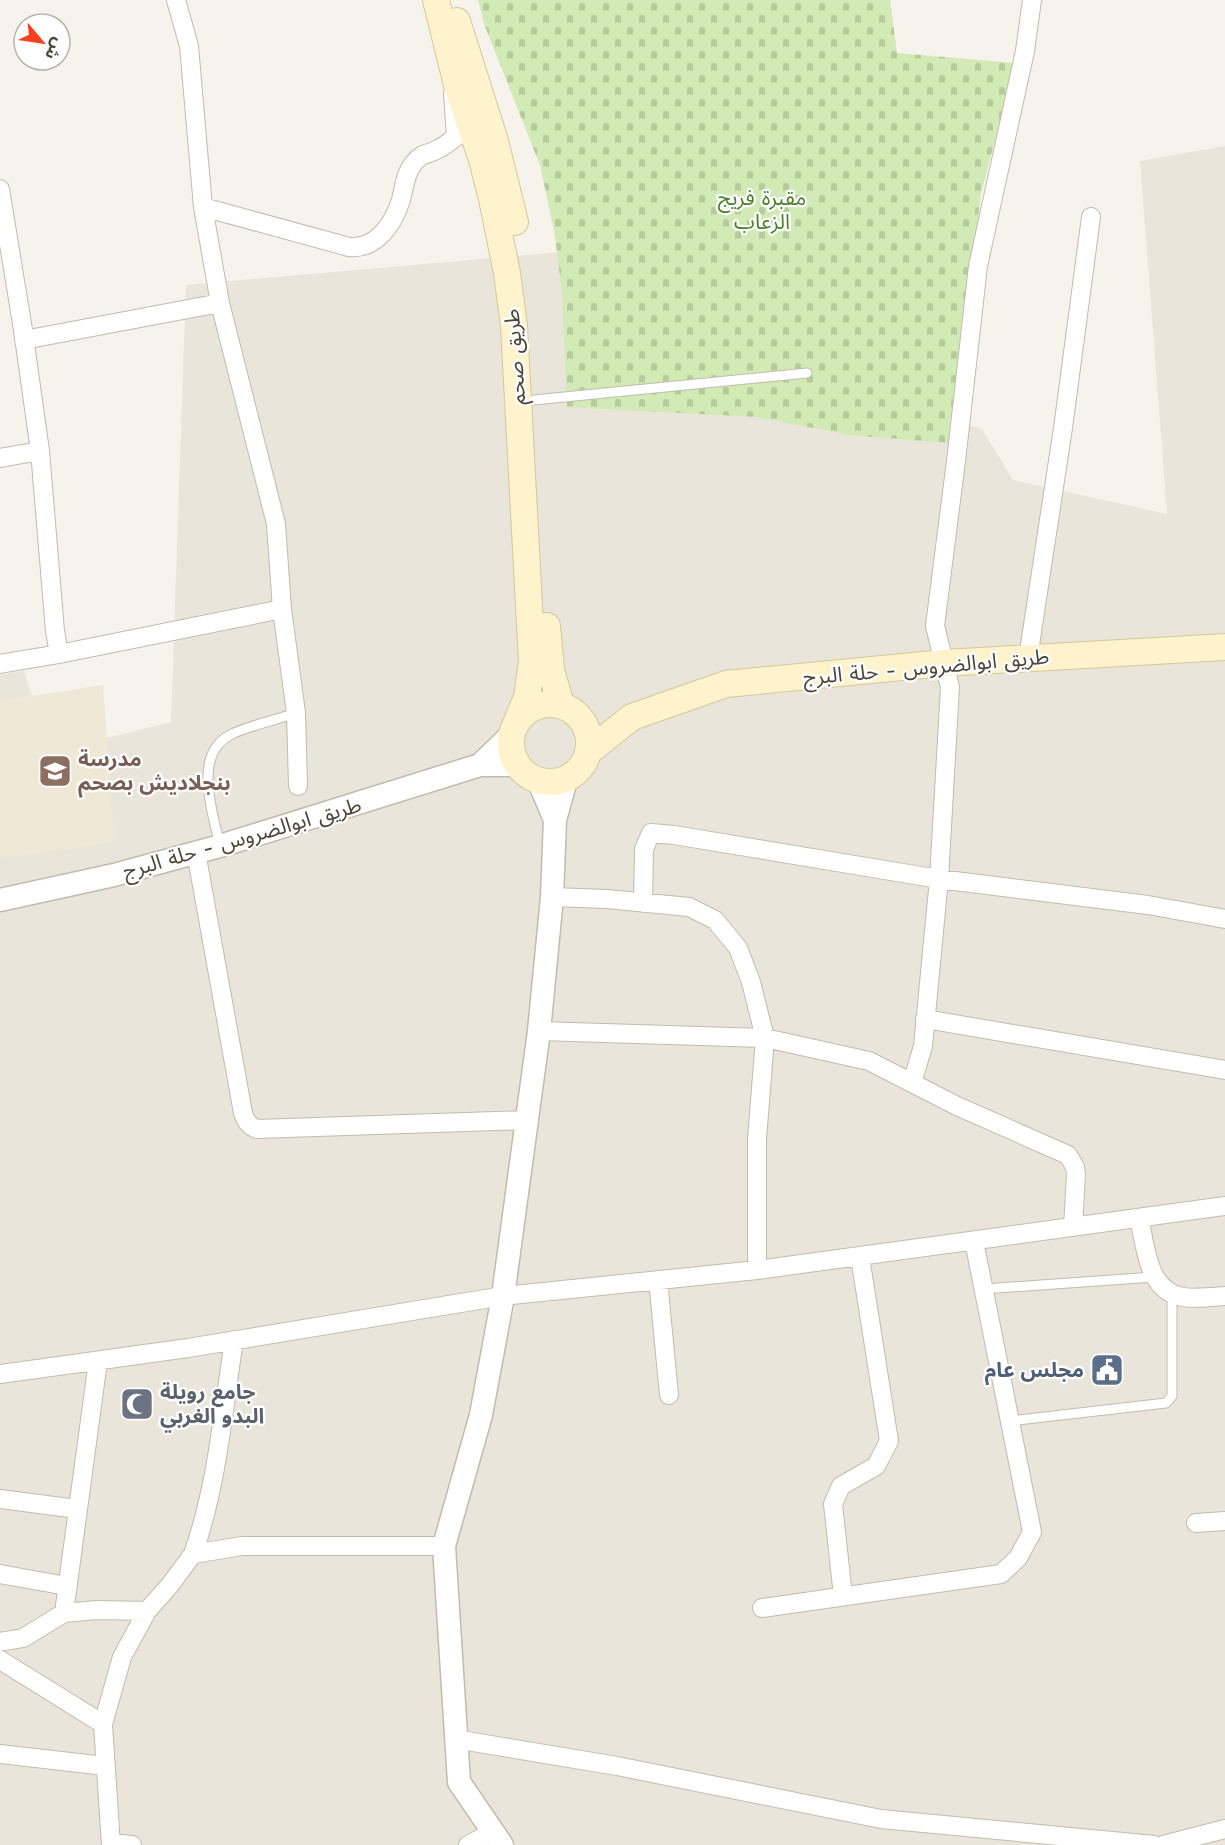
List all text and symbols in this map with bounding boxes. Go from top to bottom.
north arrow [12,12,72,72]
text: ش [41,35,68,63]
park label: مقبرة فريج الزعاب [718,185,806,234]
street label: طريق صحم [499,308,533,406]
street label: طريق ابوالضروس - حلة البرج [802,643,1050,693]
place label: مدرسة بنجلاديش بصحم [78,746,231,798]
school or university icon: مدرسة بنجلاديش بصحم [37,753,73,789]
street label: طريق ابوالضروس - حلة البرج [120,791,365,886]
public building icon: مجلس عام [1089,1352,1125,1388]
place label: مجلس عام [985,1357,1084,1386]
place label: جامع رويلة البدو الغربي [160,1379,264,1433]
mosque icon: جامع رويلة البدو الغربي [119,1386,155,1422]

